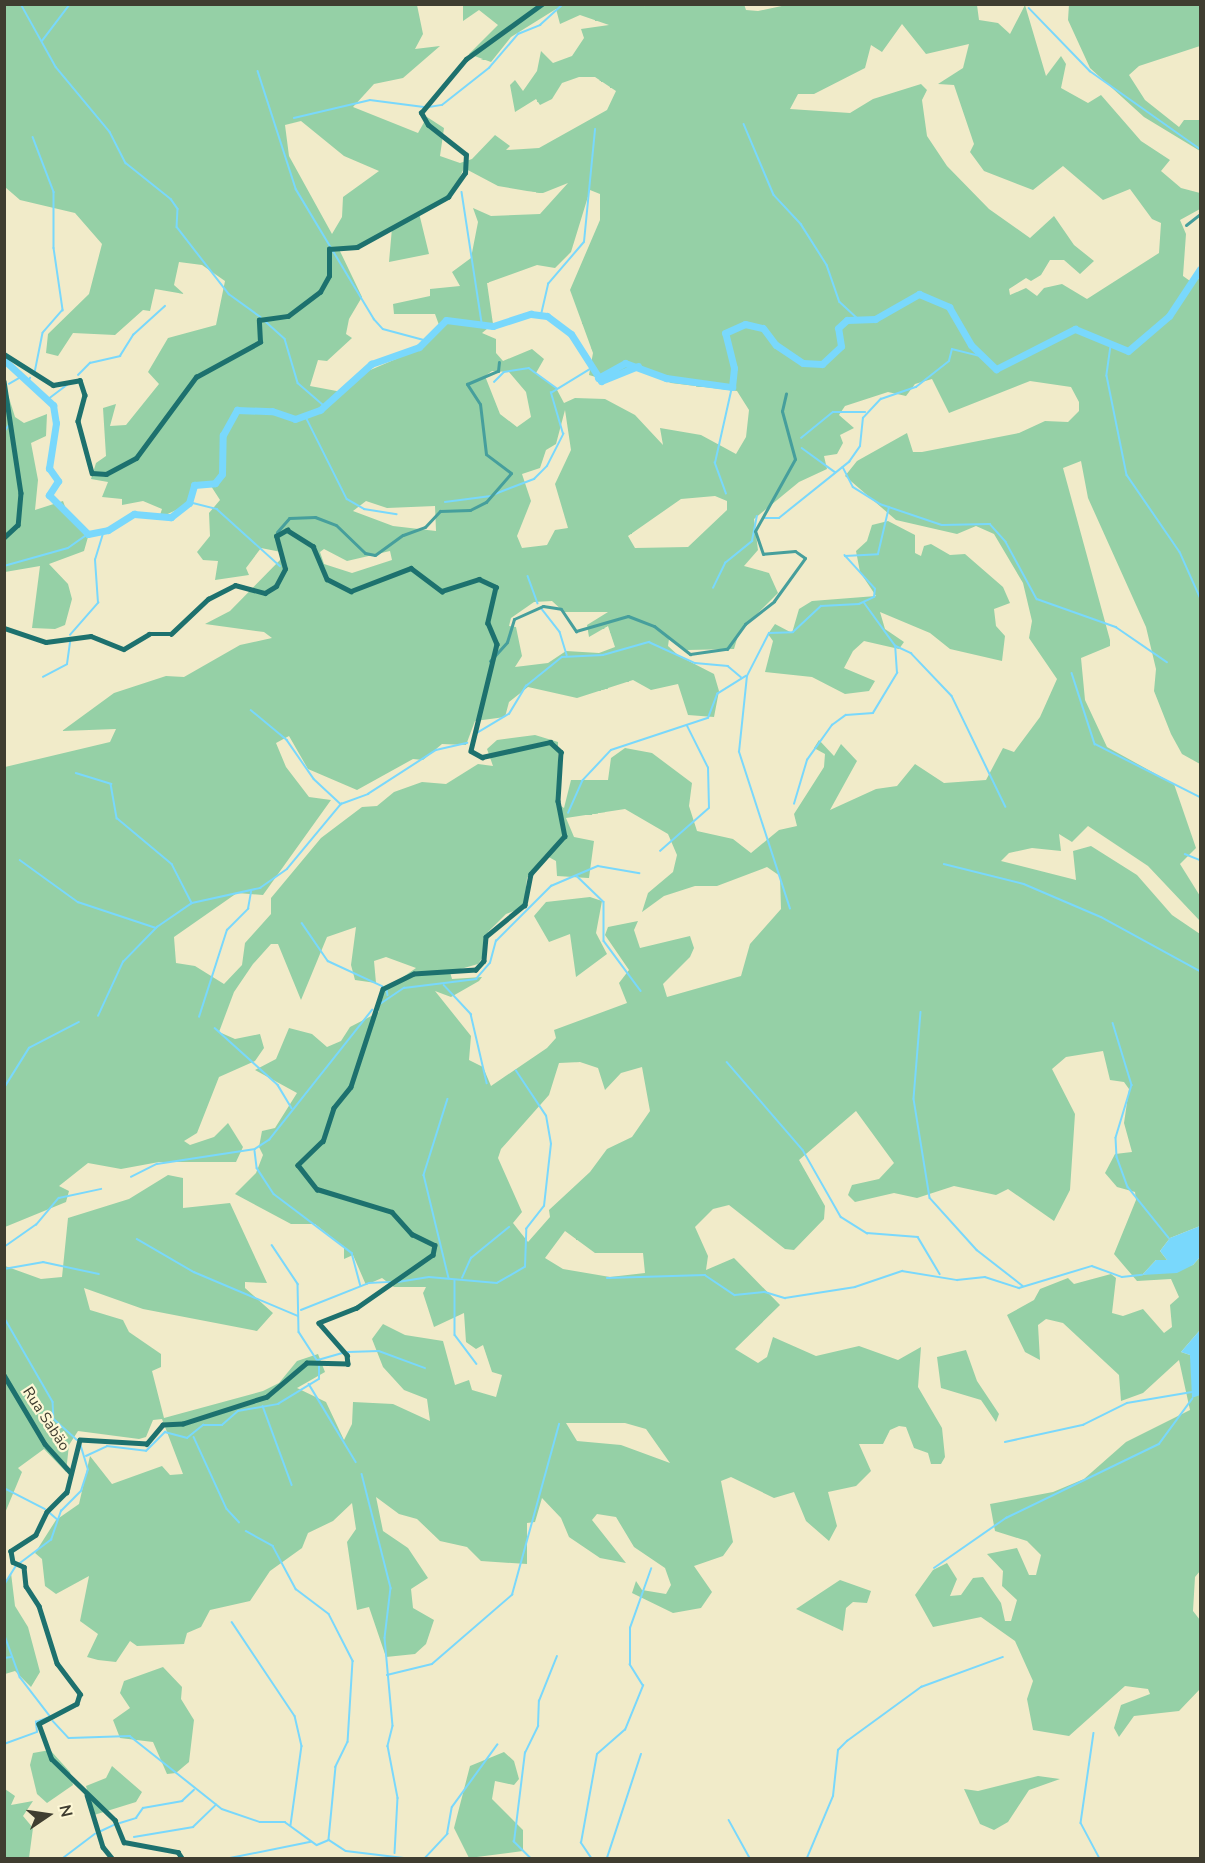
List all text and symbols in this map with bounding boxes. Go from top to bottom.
street label: Rua Sabäo [19,1384,73,1454]
north arrow [18,1785,78,1845]
text: N [53,1803,78,1819]

